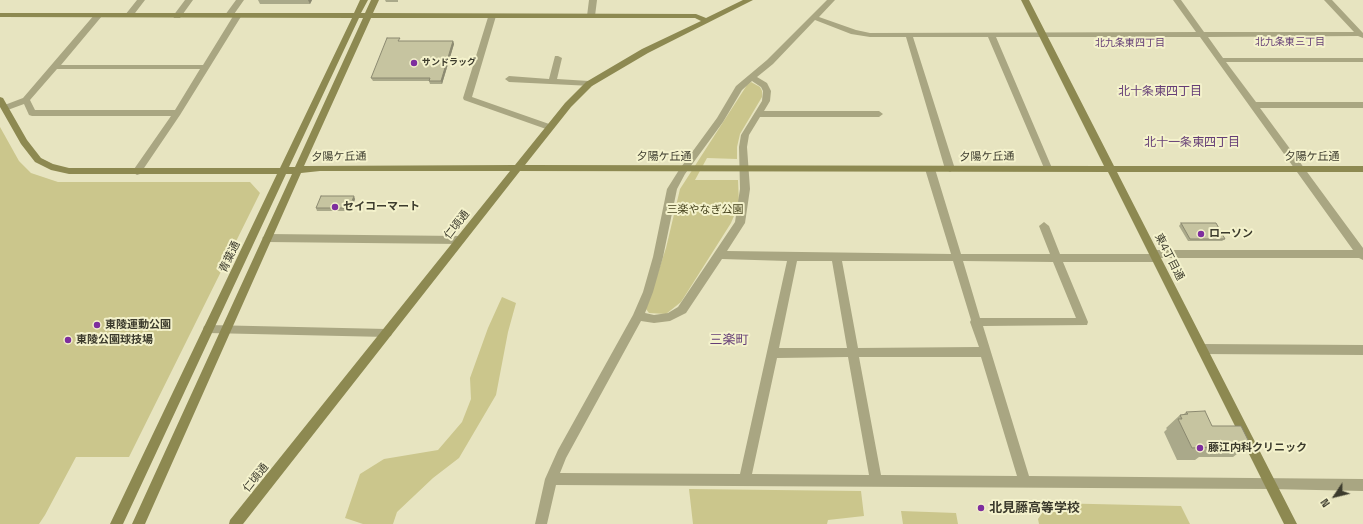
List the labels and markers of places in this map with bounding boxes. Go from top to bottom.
marker: サンドラッグ [409,58,419,68]
place label: サンドラッグ [422,58,476,68]
place label: セイコーマート [343,200,420,214]
marker: セイコーマート [330,202,340,212]
place label: ローソン [1209,227,1253,241]
marker: ローソン [1196,229,1206,239]
place label: 東陵運動公園 [105,318,171,332]
marker: 東陵運動公園 [92,320,102,330]
place label: 東陵公園球技場 [76,333,153,347]
marker: 東陵公園球技場 [63,335,73,345]
place label: 藤江内科クリニック [1208,441,1307,455]
marker: 藤江内科クリニック [1195,443,1205,453]
place label: 北見藤高等学校 [989,500,1080,516]
marker: 北見藤高等学校 [976,503,986,513]

